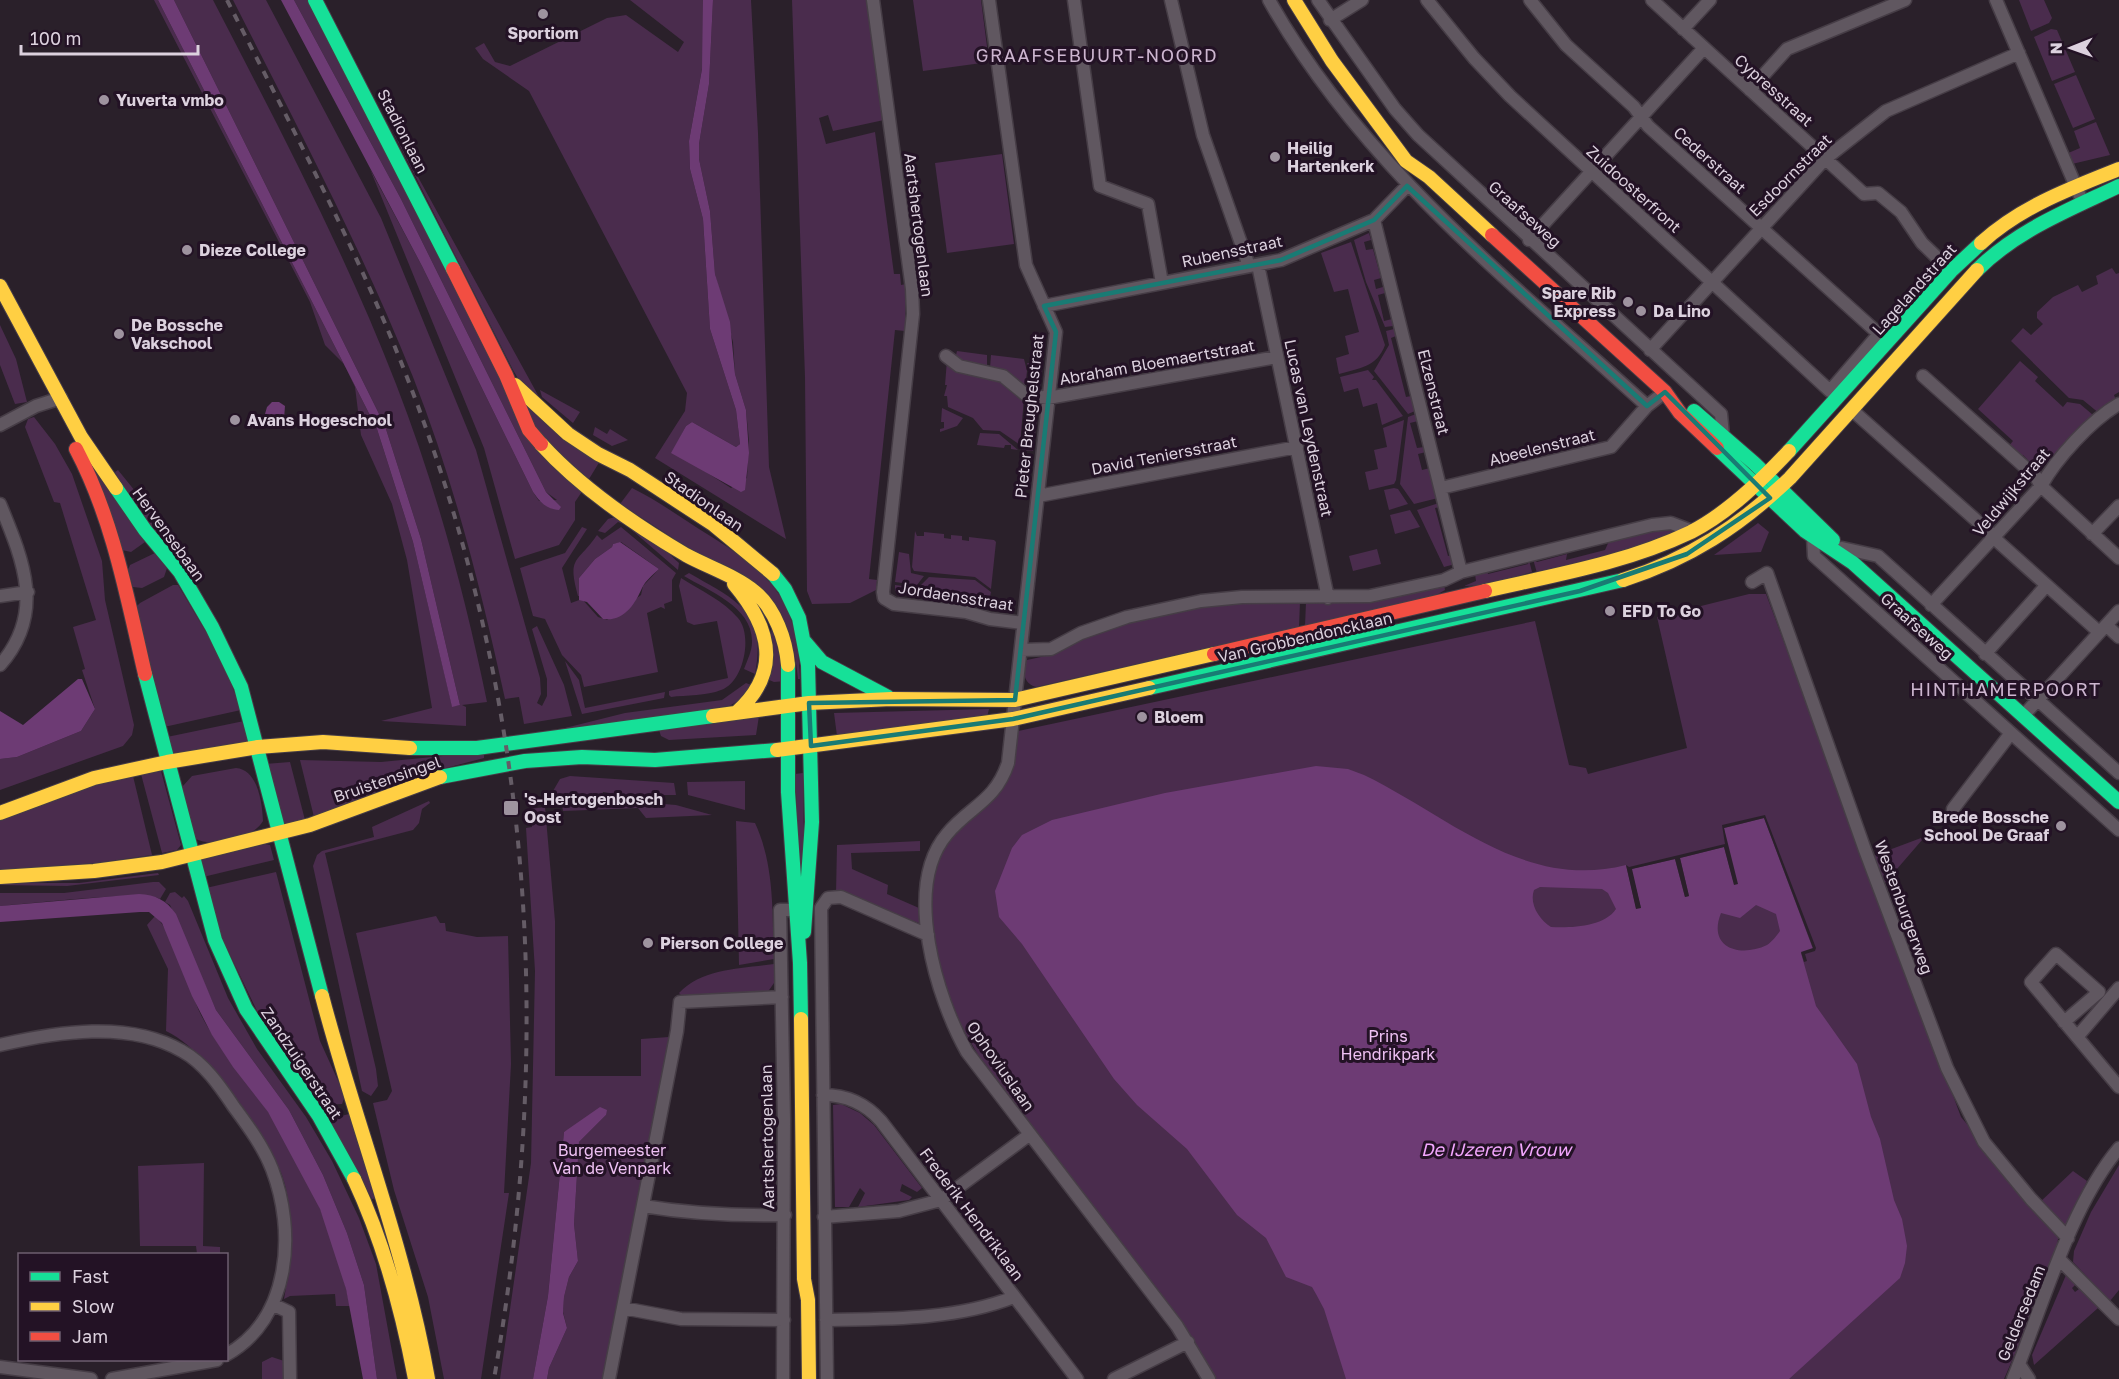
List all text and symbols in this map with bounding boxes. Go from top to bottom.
marker: Sportiom [536,7,550,21]
scale bar [21,18,198,56]
north arrow [2041,18,2101,78]
place label: Sportiom [507,23,579,43]
text: 100 m [30,27,81,49]
text: N [2046,42,2066,55]
district label: GRAAFSEBUURT-NOORD [976,44,1218,66]
street label: Cypresstraat [1731,50,1817,130]
street label: Stadionlaan [373,85,433,177]
place label: Yuverta vmbo [116,90,224,110]
marker: Yuverta vmbo [97,93,111,107]
street label: Cederstraat [1670,122,1750,198]
street label: Esdoornstraat [1745,130,1835,220]
place label: Heilig Hartenkerk [1287,138,1375,176]
street label: Zuidoosterfront [1582,141,1686,237]
marker: Heilig Hartenkerk [1268,150,1282,164]
street label: Aartshertogenlaan [900,152,938,298]
street label: Graafseweg [1485,176,1565,252]
street label: Rubensstraat [1180,231,1284,271]
street label: Lagelandstraat [1868,239,1960,339]
place label: Dieze College [199,240,306,260]
marker: Dieze College [180,243,194,257]
place label: Spare Rib Express [1541,283,1616,321]
marker: Spare Rib Express [1621,295,1635,309]
place label: Da Lino [1653,301,1711,321]
marker: Da Lino [1634,304,1648,318]
place label: De Bossche Vakschool [131,315,223,353]
marker: De Bossche Vakschool [112,327,126,341]
street label: Pieter Breughelstraat [1010,333,1048,499]
street label: Abraham Bloemaertstraat [1058,335,1256,389]
street label: Lucas van Leydenstraat [1280,337,1338,519]
street label: Elzenstraat [1414,347,1454,437]
place label: Avans Hogeschool [247,410,393,430]
marker: Avans Hogeschool [228,413,242,427]
street label: Abeelenstraat [1487,424,1597,470]
street label: David Teniersstraat [1089,431,1239,479]
street label: Veldwijkstraat [1968,444,2054,540]
street label: Stadionlaan [661,466,747,536]
street label: Hervensebaan [128,483,210,585]
street label: Jordaensstraat [897,577,1015,615]
street label: Graafseweg [1877,588,1957,664]
place label: EFD To Go [1622,601,1701,621]
marker: EFD To Go [1603,604,1617,618]
street label: Van Grobbendoncklaan [1216,607,1394,667]
district label: HINTHAMERPOORT [1910,678,2102,700]
place label: Bloem [1154,707,1204,727]
marker: Bloem [1135,710,1149,724]
street label: Bruistensingel [331,751,443,807]
place label: 's-Hertogenbosch Oost [524,789,663,827]
marker: 's-Hertogenbosch Oost [502,799,520,817]
place label: Brede Bossche School De Graaf [1924,807,2049,845]
marker: Brede Bossche School De Graaf [2054,819,2068,833]
street label: Westenburgerweg [1870,837,1938,977]
place label: Pierson College [660,933,783,953]
marker: Pierson College [641,936,655,950]
street label: Zandzuigerstraat [257,1003,347,1123]
street label: Ophoviuslaan [963,1017,1039,1115]
park label: Prins Hendrikpark [1341,1026,1435,1064]
street label: Aartshertogenlaan [756,1064,778,1210]
water label: De IJzeren Vrouw [1421,1138,1573,1160]
park label: Burgemeester Van de Venpark [553,1140,671,1178]
street label: Frederik Hendriklaan [915,1144,1029,1284]
legend [18,1253,228,1361]
street label: Geldersedam [1993,1262,2049,1364]
text: Fast [72,1265,109,1287]
text: Slow [72,1295,115,1317]
text: Jam [72,1325,108,1347]

